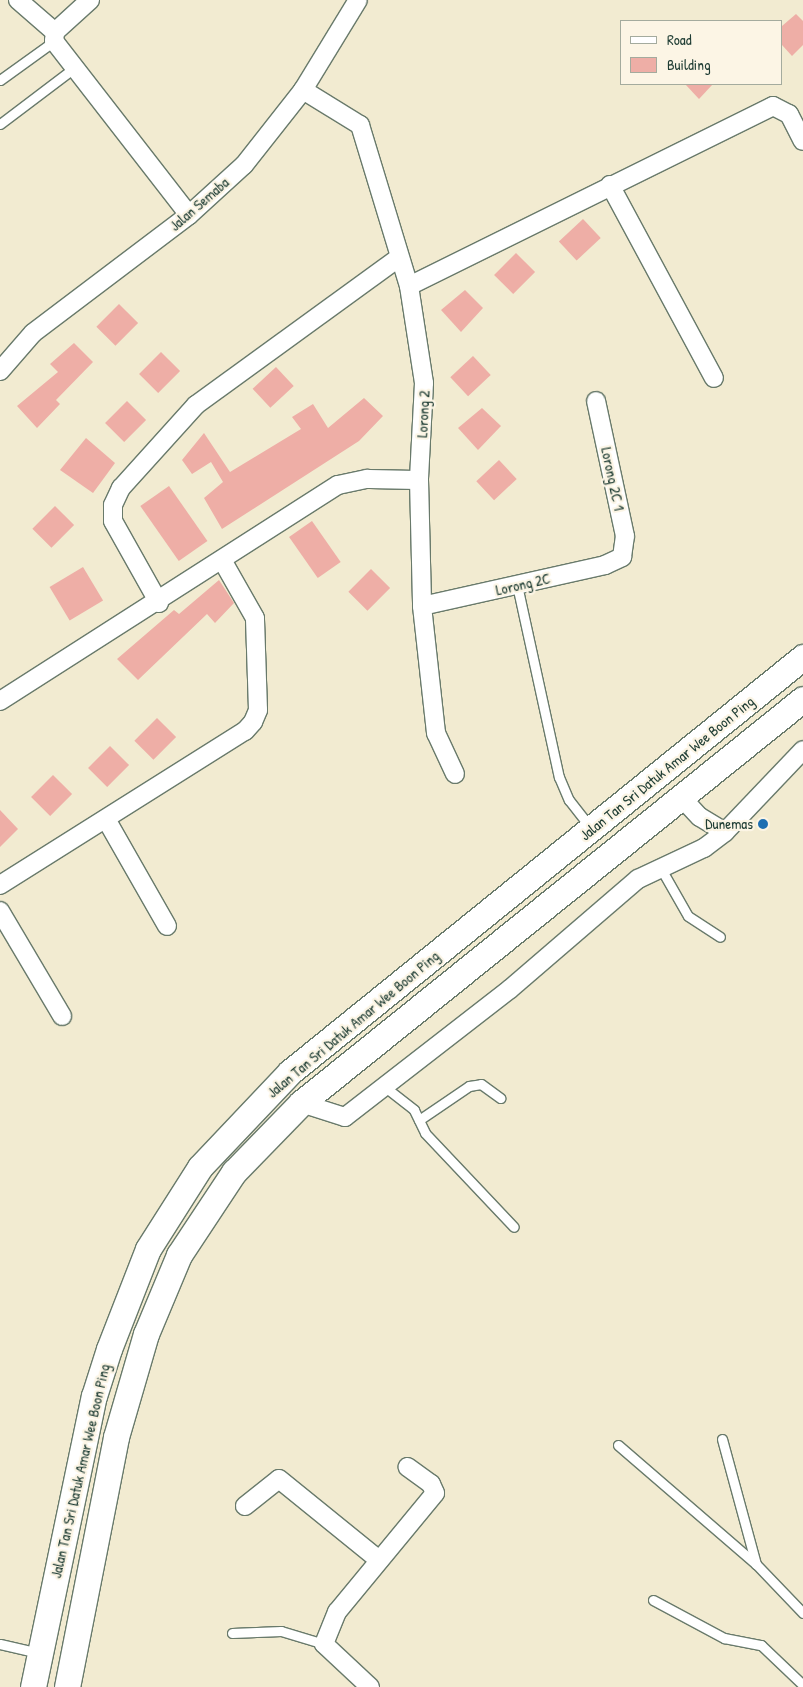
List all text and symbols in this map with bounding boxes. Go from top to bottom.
legend [620,20,783,85]
text: Road [667,29,692,50]
text: Building [667,54,711,75]
street label: Jalan Semaba [166,173,232,235]
street label: Lorong 2 [413,390,433,438]
street label: Lorong 2C 1 [597,446,629,512]
street label: Lorong 2C [494,569,552,599]
street label: Jalan Tan Sri Datuk Amar Wee Boon Ping [576,692,758,844]
place label: Dunemas [705,815,753,833]
marker: Dunemas [757,818,769,830]
street label: Jalan Tan Sri Datuk Amar Wee Boon Ping [263,947,443,1101]
street label: Jalan Tan Sri Datuk Amar Wee Boon Ping [47,1362,113,1580]

